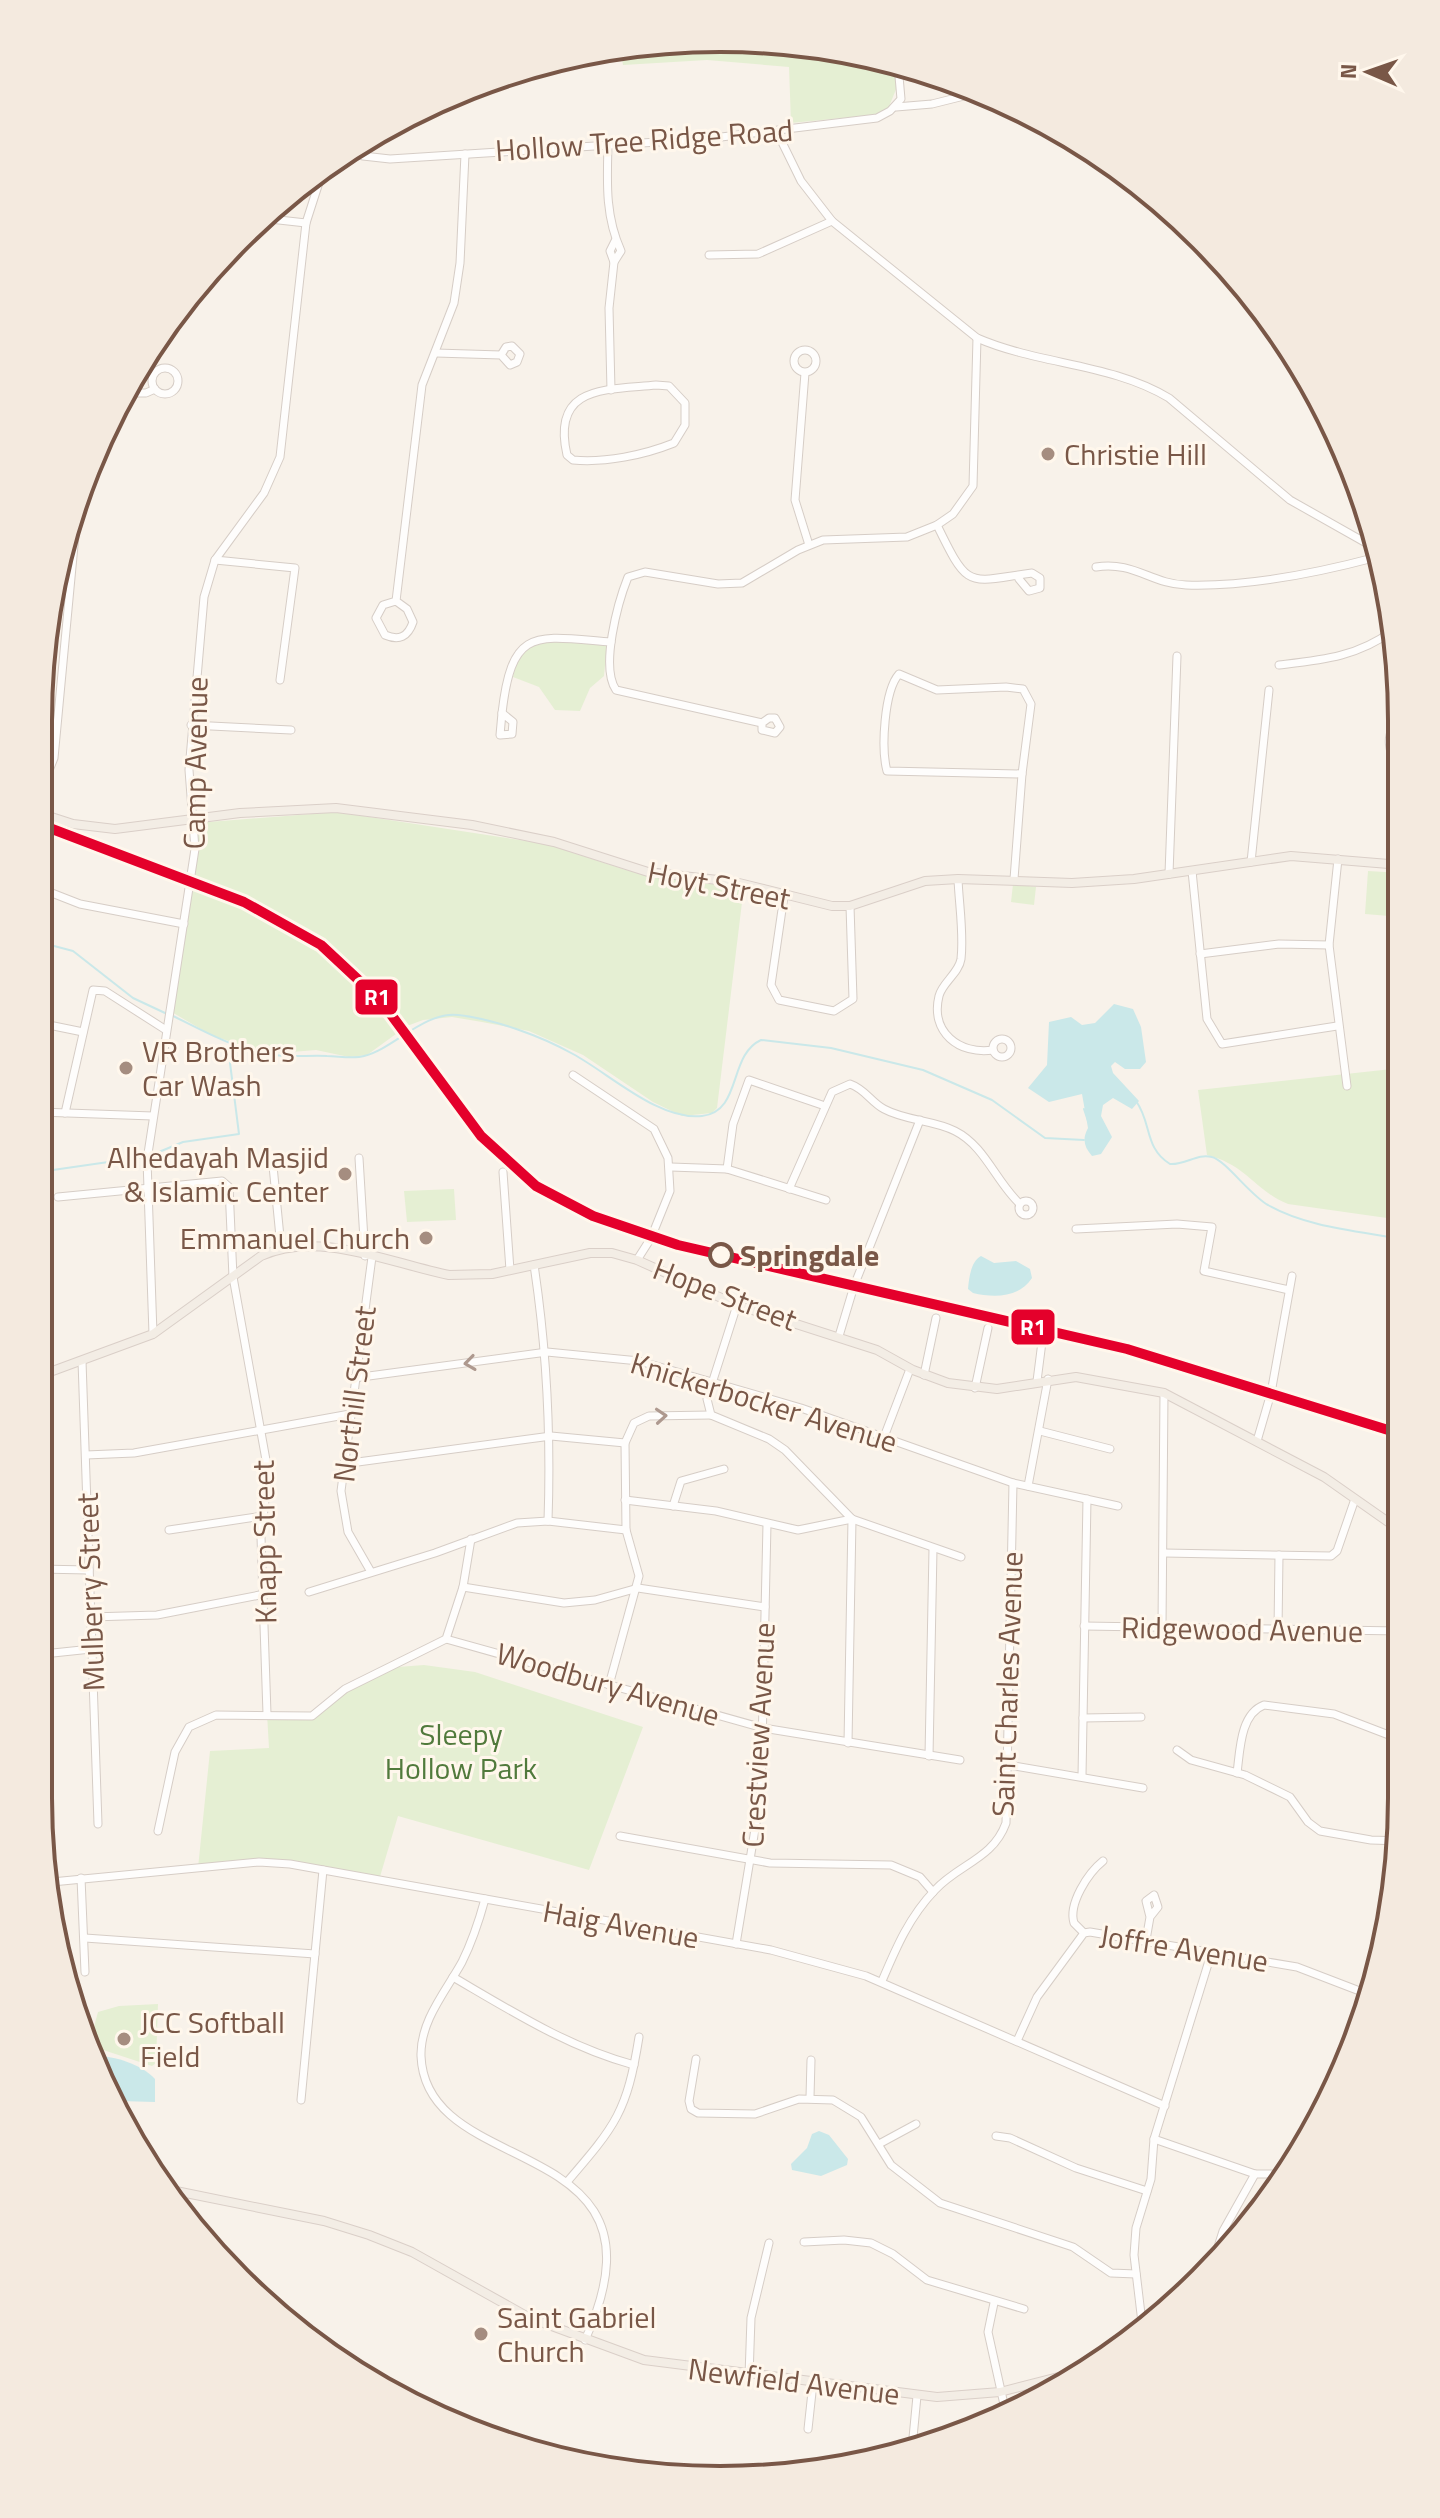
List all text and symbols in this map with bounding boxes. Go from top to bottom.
north arrow [1328,32,1408,112]
text: N [1331,63,1365,80]
street label: Hollow Tree Ridge Road [494,107,794,173]
place label: Christie Hill [1064,431,1207,477]
marker: Christie Hill [1039,445,1057,463]
street label: Camp Avenue [170,676,220,850]
street label: Hoyt Street [644,849,795,921]
line badge: R1 [354,978,399,1016]
text: R1 [364,980,390,1014]
place label: VR Brothers Car Wash [142,1028,295,1108]
marker: VR Brothers Car Wash [117,1059,135,1077]
place label: Alhedayah Masjid & Islamic Center [107,1134,329,1214]
marker: Alhedayah Masjid & Islamic Center [336,1165,354,1183]
place label: Emmanuel Church [180,1215,410,1261]
marker: Emmanuel Church [417,1229,435,1247]
place label: Springdale [740,1232,879,1278]
marker: Springdale [709,1243,733,1267]
street label: Hope Street [646,1245,804,1343]
street label: Northill Street [320,1303,388,1485]
line badge: R1 [1010,1308,1056,1346]
text: R1 [1020,1310,1046,1344]
street label: Knickerbocker Avenue [625,1340,903,1464]
one-way arrow [463,1354,476,1371]
one-way arrow [655,1407,668,1424]
street label: Knapp Street [240,1459,288,1624]
street label: Mulberry Street [64,1492,116,1692]
street label: Saint Charles Avenue [979,1551,1035,1817]
street label: Ridgewood Avenue [1121,1604,1363,1654]
street label: Crestview Avenue [729,1621,787,1849]
street label: Woodbury Avenue [491,1630,725,1738]
park label: Sleepy Hollow Park [385,1711,537,1791]
street label: Haig Avenue [539,1888,703,1960]
street label: Joffre Avenue [1097,1912,1271,1984]
place label: JCC Softball Field [140,1999,285,2079]
marker: JCC Softball Field [115,2030,133,2048]
place label: Saint Gabriel Church [497,2294,656,2374]
marker: Saint Gabriel Church [472,2325,490,2343]
street label: Newfield Avenue [686,2345,902,2417]

